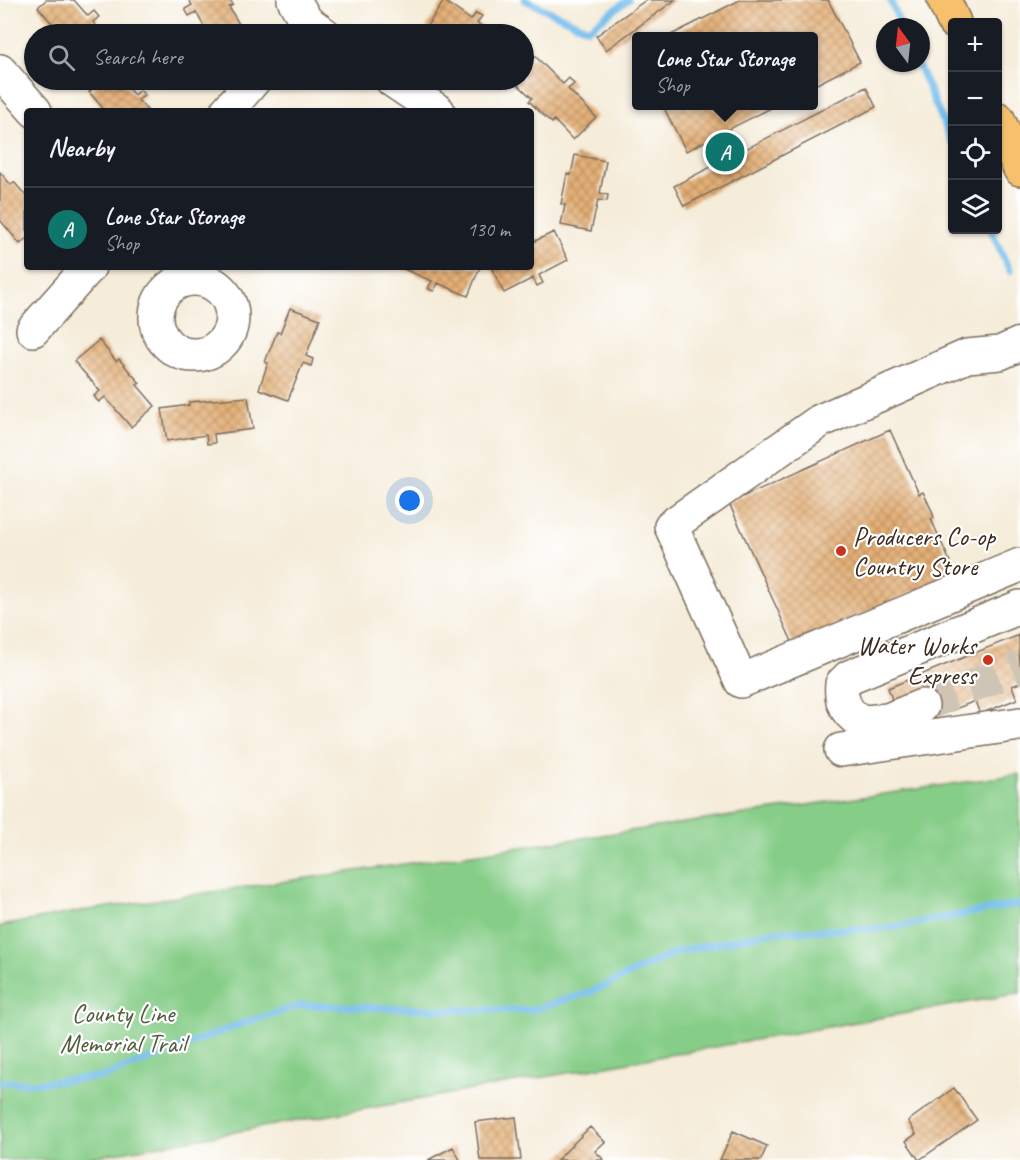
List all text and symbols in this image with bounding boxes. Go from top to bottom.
north arrow [876,18,930,72]
map controls [948,18,1002,234]
button: + [948,18,1002,72]
search box [24,24,534,90]
popup [632,32,818,110]
icon: search [45,41,78,74]
text: Search here [93,43,183,71]
text: Lone Star Storage [656,45,794,73]
button: − [948,72,1002,126]
text: Shop [656,73,690,98]
button: locate [948,126,1002,180]
pin: A [706,130,744,174]
text: Nearby [48,131,113,164]
button: layers [948,180,1002,234]
text: Lone Star Storage [105,203,244,231]
text: A [62,217,73,242]
text: 130 m [467,217,510,242]
text: Shop [105,231,139,256]
your location [395,486,424,515]
place label: Producers Co-op Country Store [853,520,996,583]
marker: Producers Co-op Country Store [834,544,848,558]
place label: Water Works Express [858,629,978,692]
marker: Water Works Express [981,653,995,667]
park label: County Line Memorial Trail [60,997,191,1060]

